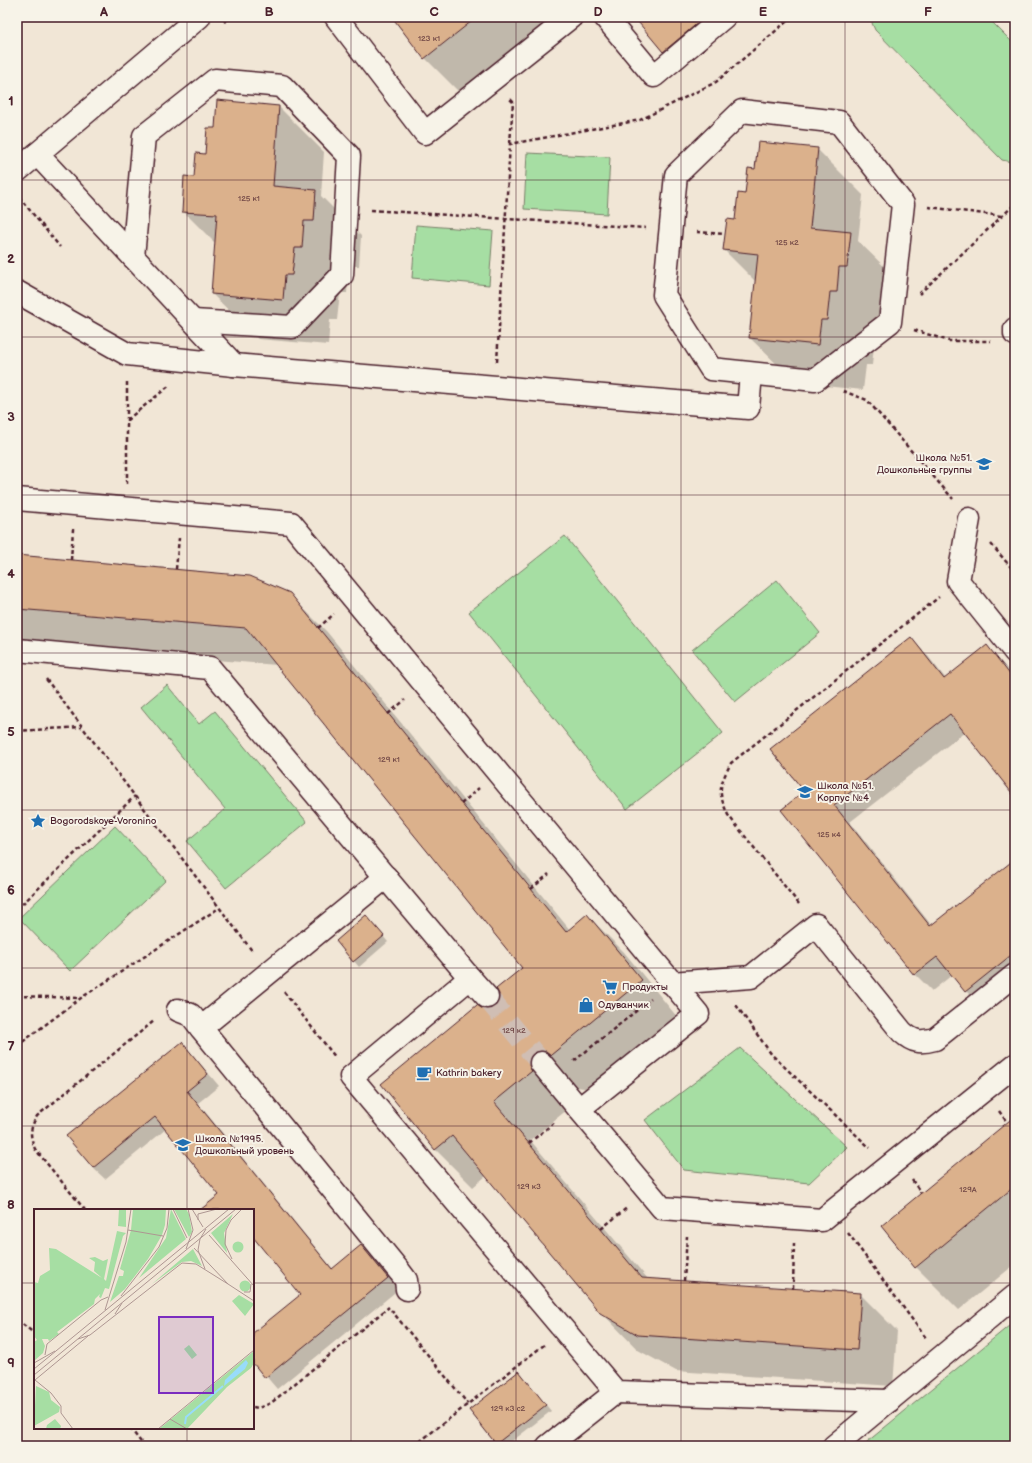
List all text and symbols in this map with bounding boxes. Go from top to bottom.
text: A [99,4,108,20]
text: B [264,4,274,20]
text: C [429,4,439,20]
text: D [593,4,603,20]
text: E [759,4,768,20]
text: F [924,4,932,20]
house number: 123 к1 [418,34,440,43]
text: 1 [8,93,14,109]
house number: 125 к1 [238,194,260,203]
house number: 125 к2 [775,238,799,247]
text: 2 [7,251,15,267]
text: 3 [7,409,15,425]
place label: Школа №51. Дошкольные группы [877,452,972,476]
school or university icon: Школа №51. Дошкольные группы [975,455,993,473]
text: 4 [7,566,15,582]
text: 5 [7,724,15,740]
house number: 129 к1 [378,755,400,764]
place label: Школа №51. Корпус №4 [817,780,874,804]
school or university icon: Школа №51. Корпус №4 [796,783,814,801]
place icon: Bogorodskoye-Voronino [29,812,47,830]
place label: Bogorodskoye-Voronino [50,815,157,827]
house number: 125 к4 [817,830,841,839]
text: 6 [7,882,15,898]
supermarket icon: Продукты [601,978,619,996]
place label: Продукты [622,981,668,993]
shop icon: Одуванчик [577,996,595,1014]
place label: Одуванчик [598,999,649,1011]
house number: 129 к2 [502,1026,526,1035]
text: 7 [7,1039,15,1055]
cafe icon: Kathrin bakery [415,1064,433,1082]
place label: Kathrin bakery [436,1067,502,1079]
place label: Школа №1995. Дошкольный уровень [195,1133,294,1157]
school or university icon: Школа №1995. Дошкольный уровень [174,1136,192,1154]
house number: 129 к3 [517,1182,541,1191]
house number: 129А [959,1185,977,1194]
text: 8 [7,1197,15,1213]
inset map [34,1209,254,1429]
text: 9 [7,1355,15,1371]
house number: 129 к3 с2 [491,1404,526,1413]

